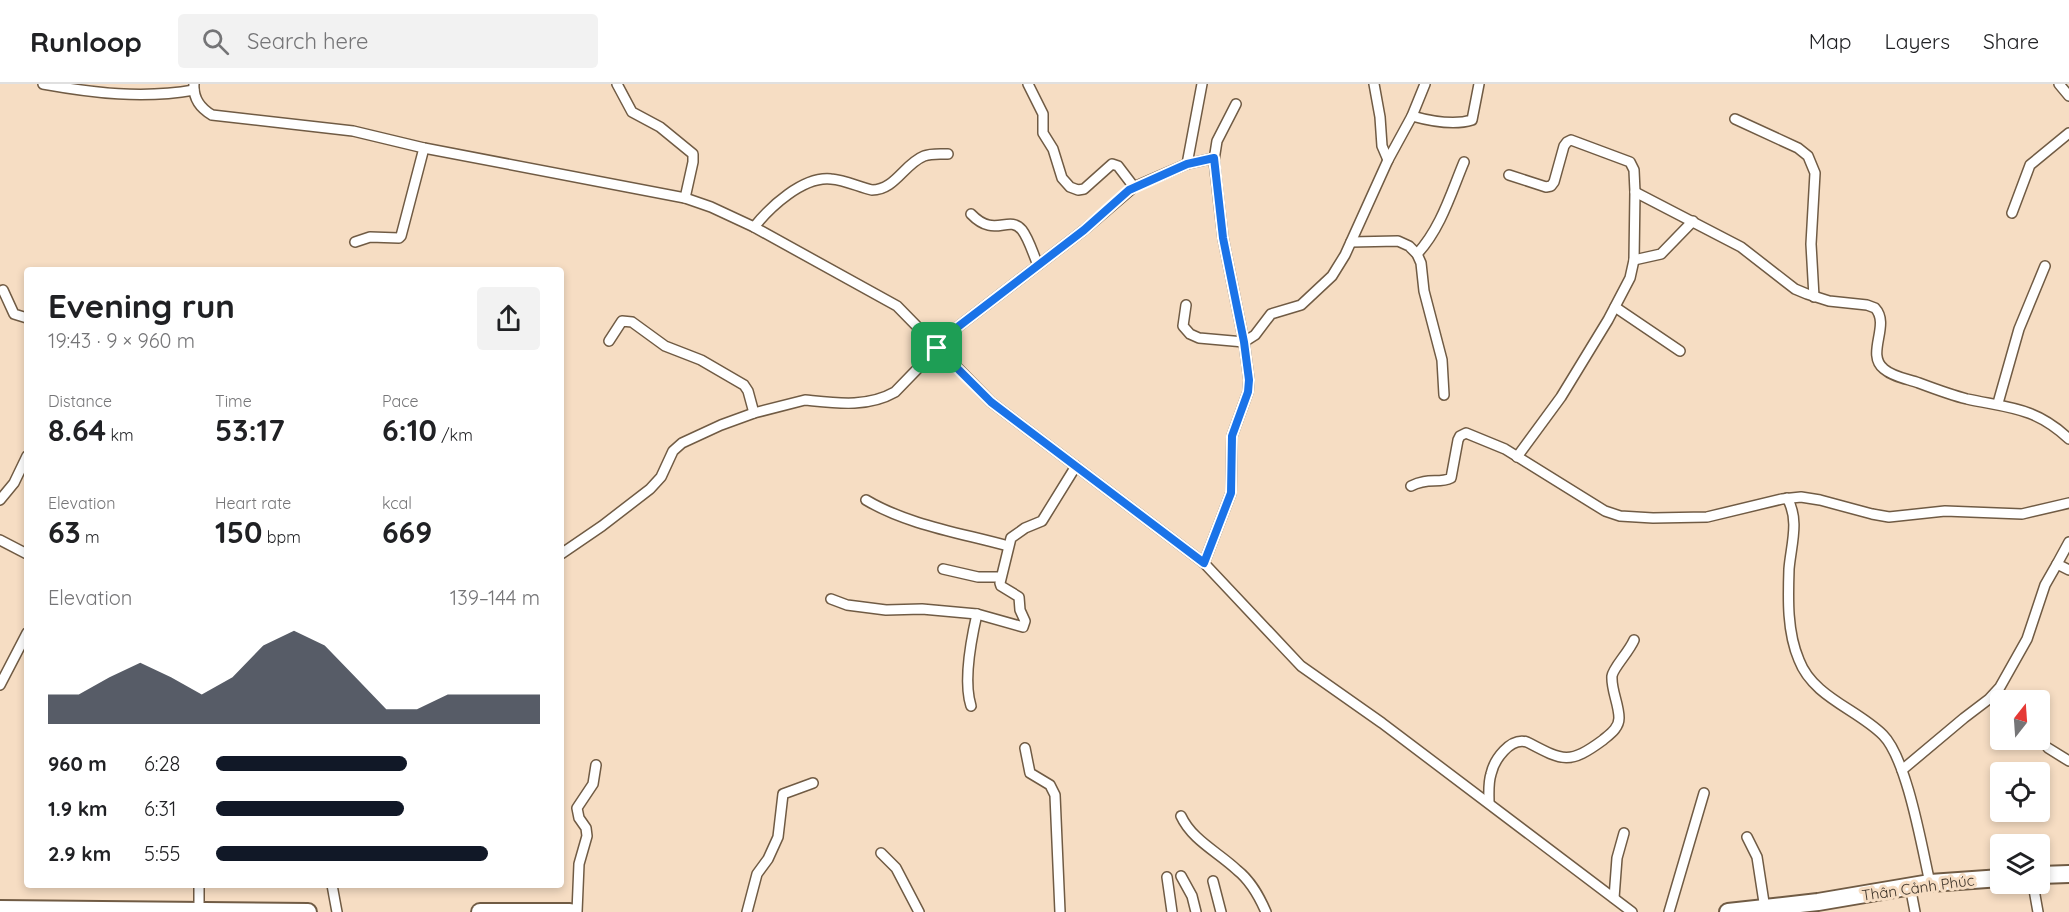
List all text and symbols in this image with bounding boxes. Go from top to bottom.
search box [178,14,598,68]
text: Runloop [30,24,142,59]
icon: search [199,25,232,58]
text: Search here [247,27,368,55]
text: Map [1809,28,1852,54]
text: Layers [1885,28,1950,54]
text: Share [1983,28,2039,54]
text: Evening run [48,285,235,326]
button: share [477,287,540,350]
pin [911,322,962,373]
text: 19:43 · 9 × 960 m [48,328,195,353]
icon: arrive [920,331,953,364]
text: Distance [48,391,112,411]
text: Time [215,391,252,411]
text: Pace [382,391,418,411]
text: 8.64 [48,411,106,449]
text: 53:17 [215,411,285,449]
text: 6:10 [382,411,437,449]
text: km [106,425,134,445]
text: /km [437,425,473,445]
text: Elevation [48,493,115,513]
text: Heart rate [215,493,291,513]
text: kcal [382,493,412,513]
text: 63 [48,513,81,551]
text: 150 [215,513,262,551]
text: 669 [382,513,432,551]
text: m [81,527,100,547]
text: bpm [262,527,301,547]
text: Elevation [48,585,132,610]
text: 139–144 m [450,585,540,610]
north arrow [1990,690,2050,750]
map controls [1990,690,2050,894]
text: 960 m [48,751,107,776]
text: 6:28 [144,751,180,776]
button: locate [1990,762,2050,822]
text: 1.9 km [48,796,108,821]
text: 6:31 [144,796,176,821]
button: layers [1990,834,2050,894]
text: 2.9 km [48,841,111,866]
text: 5:55 [144,841,180,866]
street label: Thân Cảnh Phúc [1860,870,1976,905]

